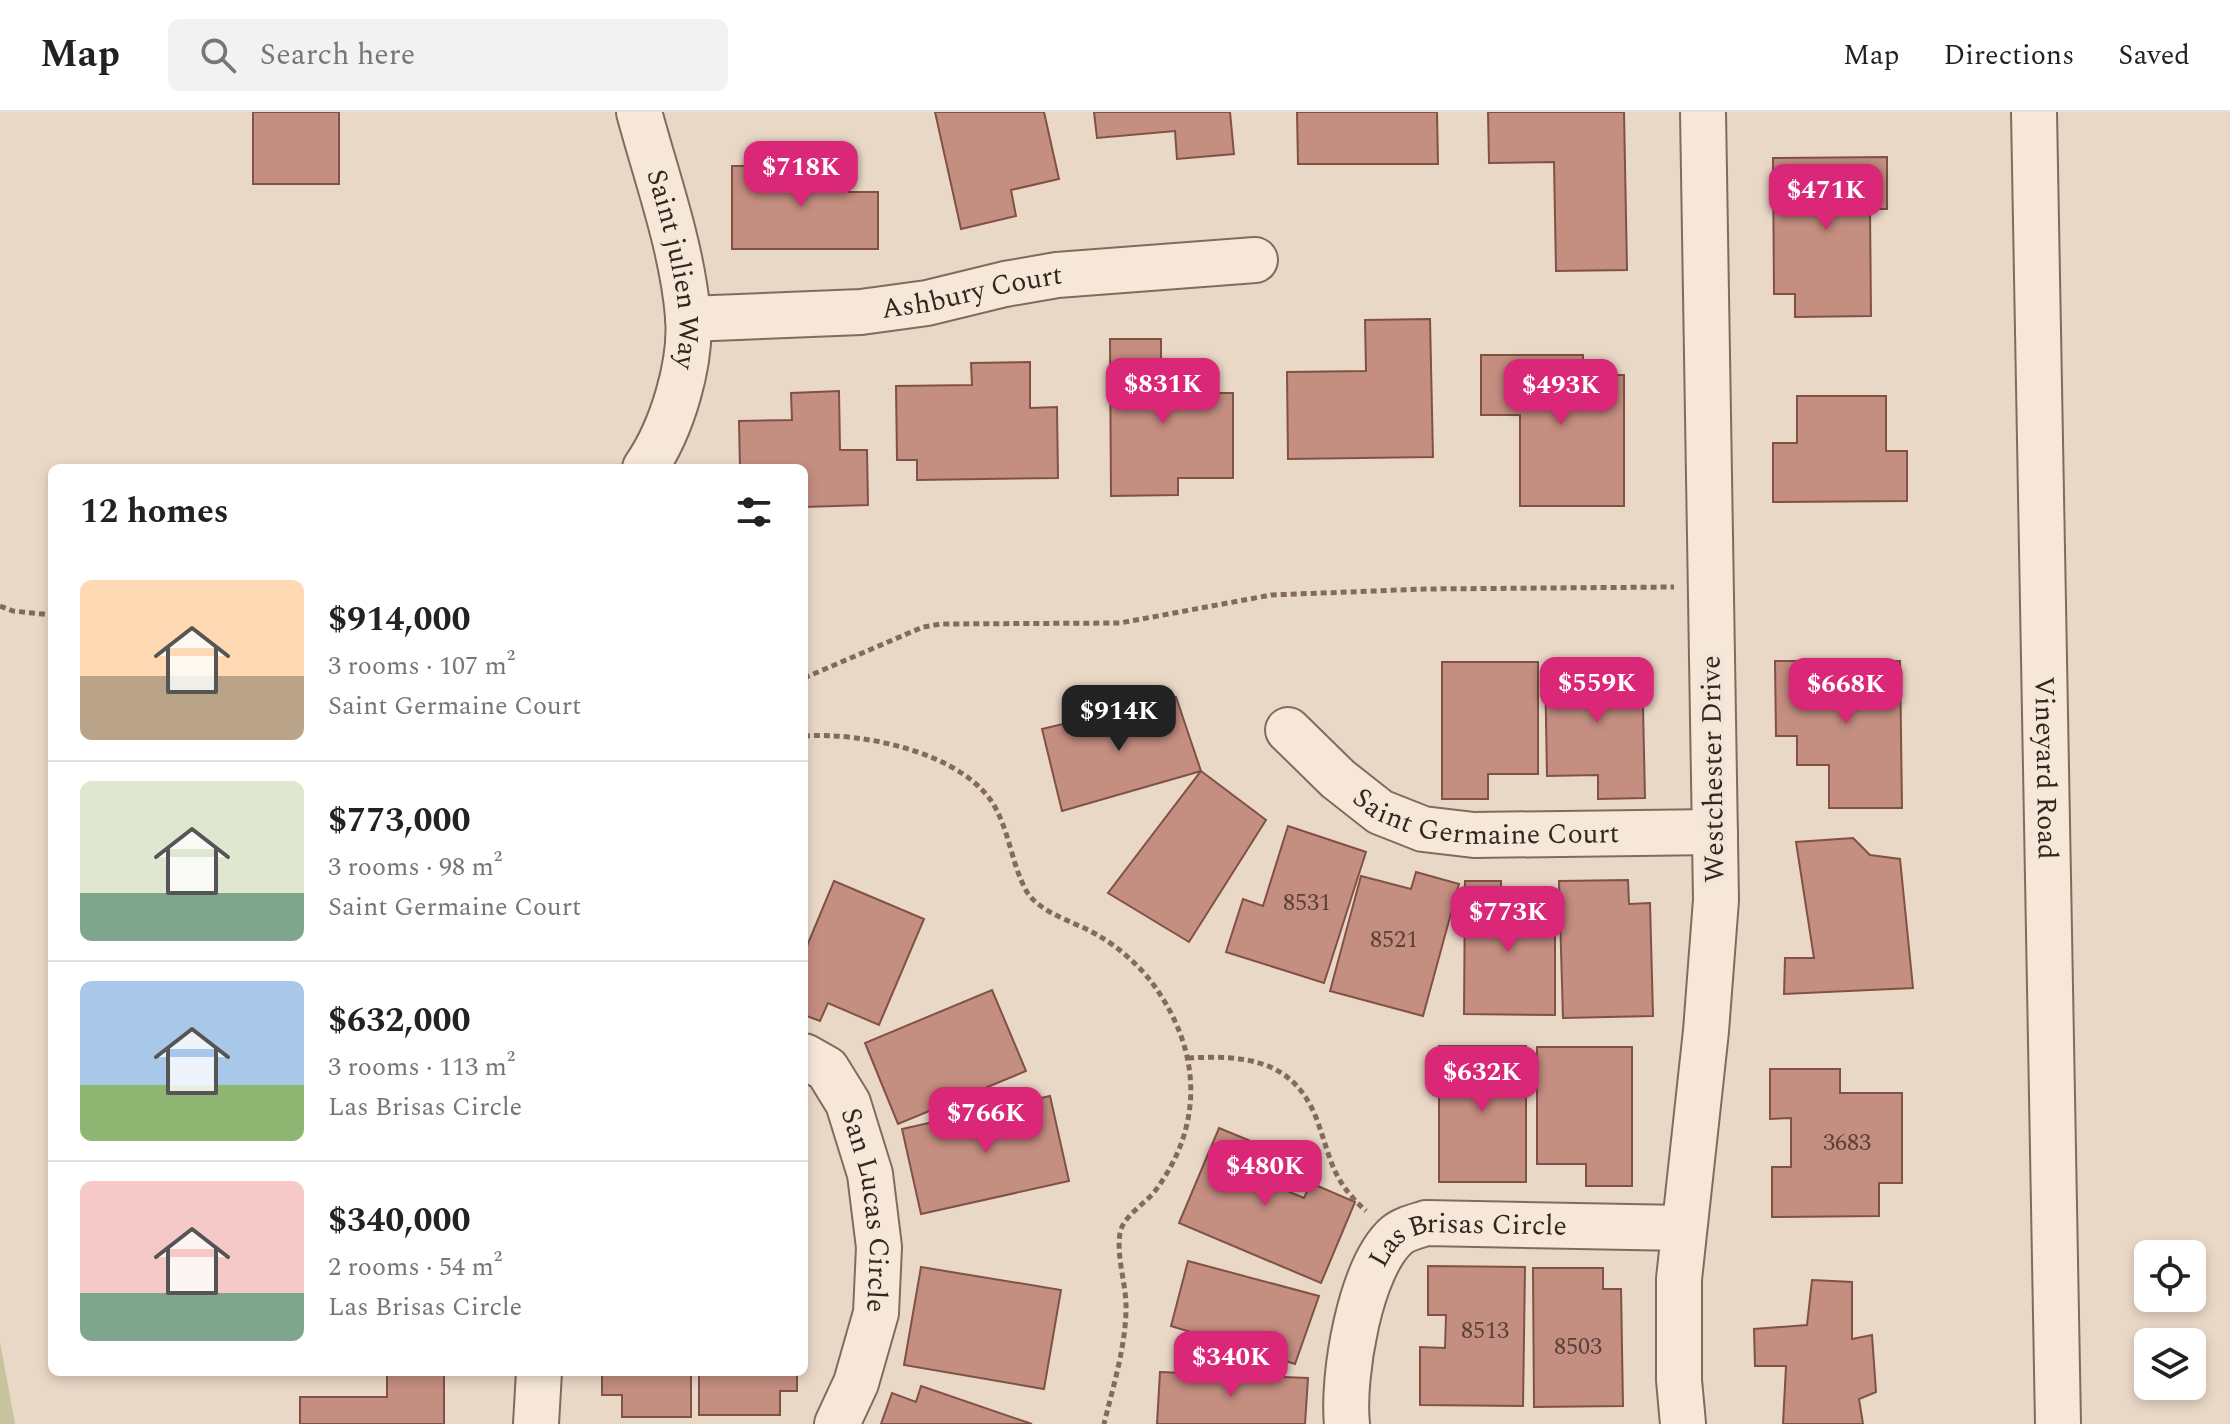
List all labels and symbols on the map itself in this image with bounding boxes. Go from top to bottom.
pin: $718K [745,141,857,209]
street label: Saint julien Way [635,164,710,374]
pin: $471K [1770,164,1882,232]
street label: Ashbury Court [879,253,1064,330]
pin: $831K [1107,358,1219,426]
pin: $493K [1505,359,1617,427]
street label: Westchester Drive [1690,655,1736,883]
pin: $559K [1541,657,1653,725]
pin: $668K [1790,658,1902,726]
street label: Vineyard Road [2023,676,2069,860]
pin: $914K [1063,685,1175,753]
street label: Saint Germaine Court [1343,777,1620,857]
house number: 8531 [1283,885,1331,921]
pin: $773K [1452,886,1564,954]
house number: 8521 [1370,922,1418,958]
pin: $632K [1426,1046,1538,1114]
pin: $766K [930,1087,1042,1155]
street label: San Lucas Circle [829,1102,901,1313]
house number: 3683 [1823,1125,1871,1161]
pin: $480K [1209,1140,1321,1208]
street label: Las Brisas Circle [1357,1202,1567,1275]
house number: 8513 [1461,1313,1509,1349]
house number: 8503 [1554,1329,1602,1365]
pin: $340K [1175,1331,1287,1399]

